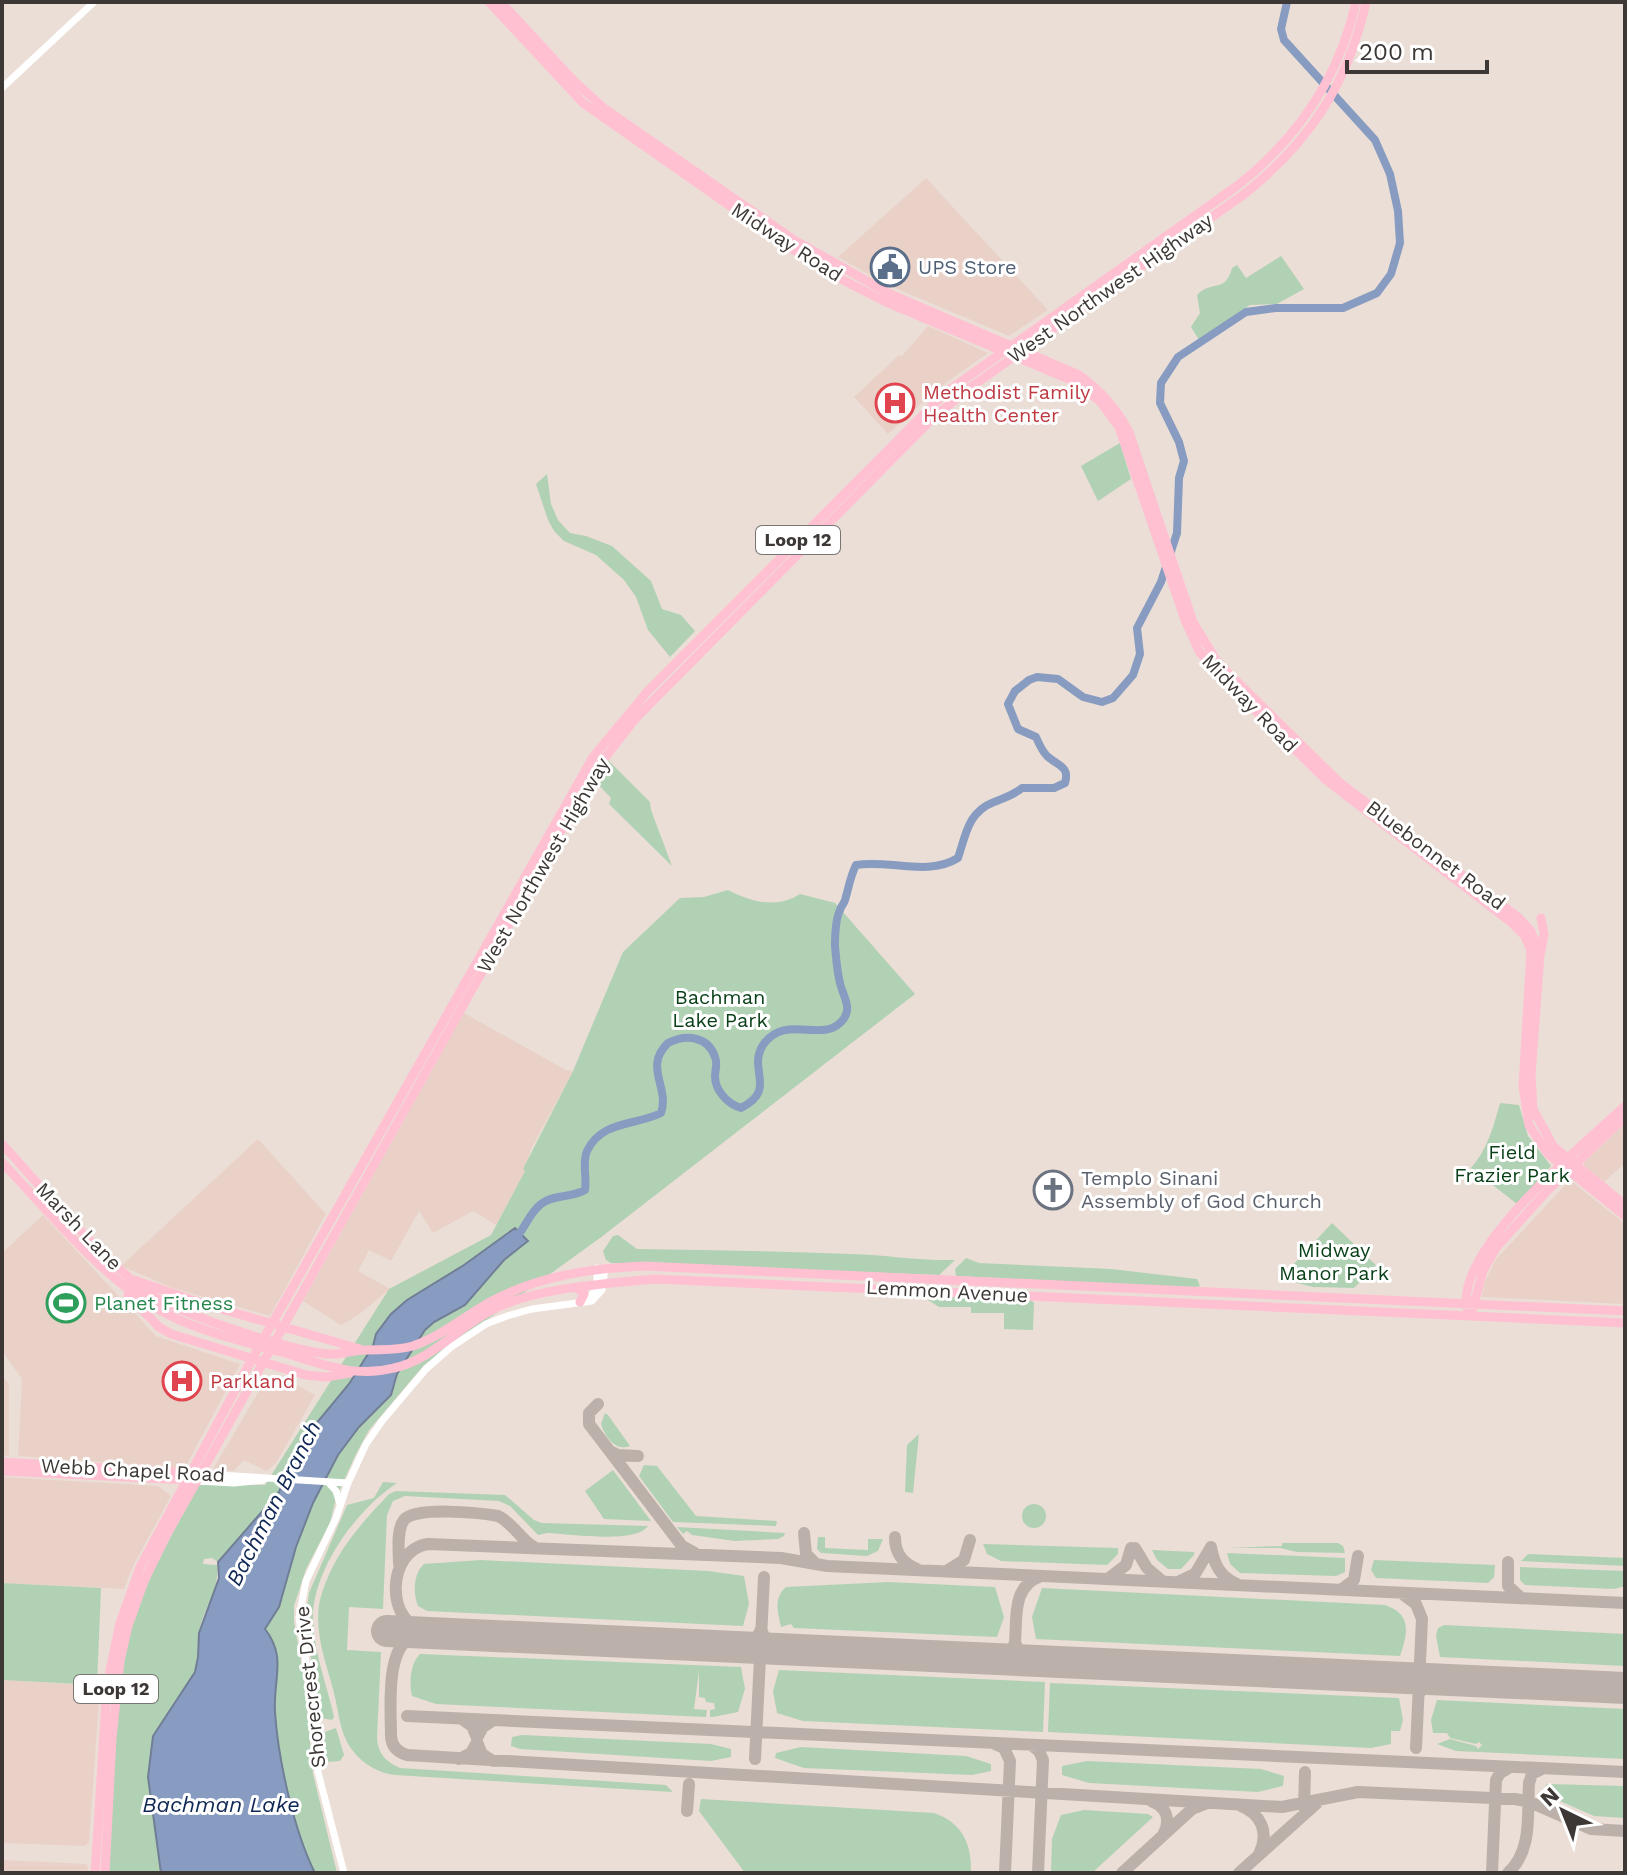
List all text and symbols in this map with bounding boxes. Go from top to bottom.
scale bar [1347,24,1487,74]
text: 200 m [1359,38,1434,66]
street label: Midway Road [727,197,847,287]
street label: West Northwest Highway [1003,208,1218,368]
public building icon: UPS Store [869,246,911,288]
place label: UPS Store [918,255,1017,279]
place label: Methodist Family Health Center [923,380,1091,427]
hospital icon: Methodist Family Health Center [874,382,916,424]
road number: Loop 12 [756,526,840,554]
street label: Midway Road [1197,649,1303,757]
street label: West Northwest Highway [471,753,615,977]
street label: Bluebonnet Road [1362,795,1510,915]
park label: Bachman Lake Park [672,985,768,1032]
park label: Field Frazier Park [1454,1140,1570,1187]
place label: Templo Sinani Assembly of God Church [1081,1166,1322,1213]
church icon: Templo Sinani Assembly of God Church [1032,1169,1074,1211]
street label: Marsh Lane [31,1177,127,1275]
park label: Midway Manor Park [1279,1238,1389,1285]
street label: Lemmon Avenue [865,1275,1029,1307]
sports icon: Planet Fitness [45,1282,87,1324]
place label: Planet Fitness [94,1291,233,1315]
hospital icon: Parkland [161,1360,203,1402]
place label: Parkland [210,1369,295,1393]
water label: Bachman Branch [221,1417,326,1590]
street label: Webb Chapel Road [40,1453,226,1487]
street label: Shorecrest Drive [290,1605,330,1769]
road number: Loop 12 [74,1675,158,1703]
north arrow [1523,1771,1603,1851]
text: N [1535,1782,1564,1811]
water label: Bachman Lake [142,1792,300,1817]

